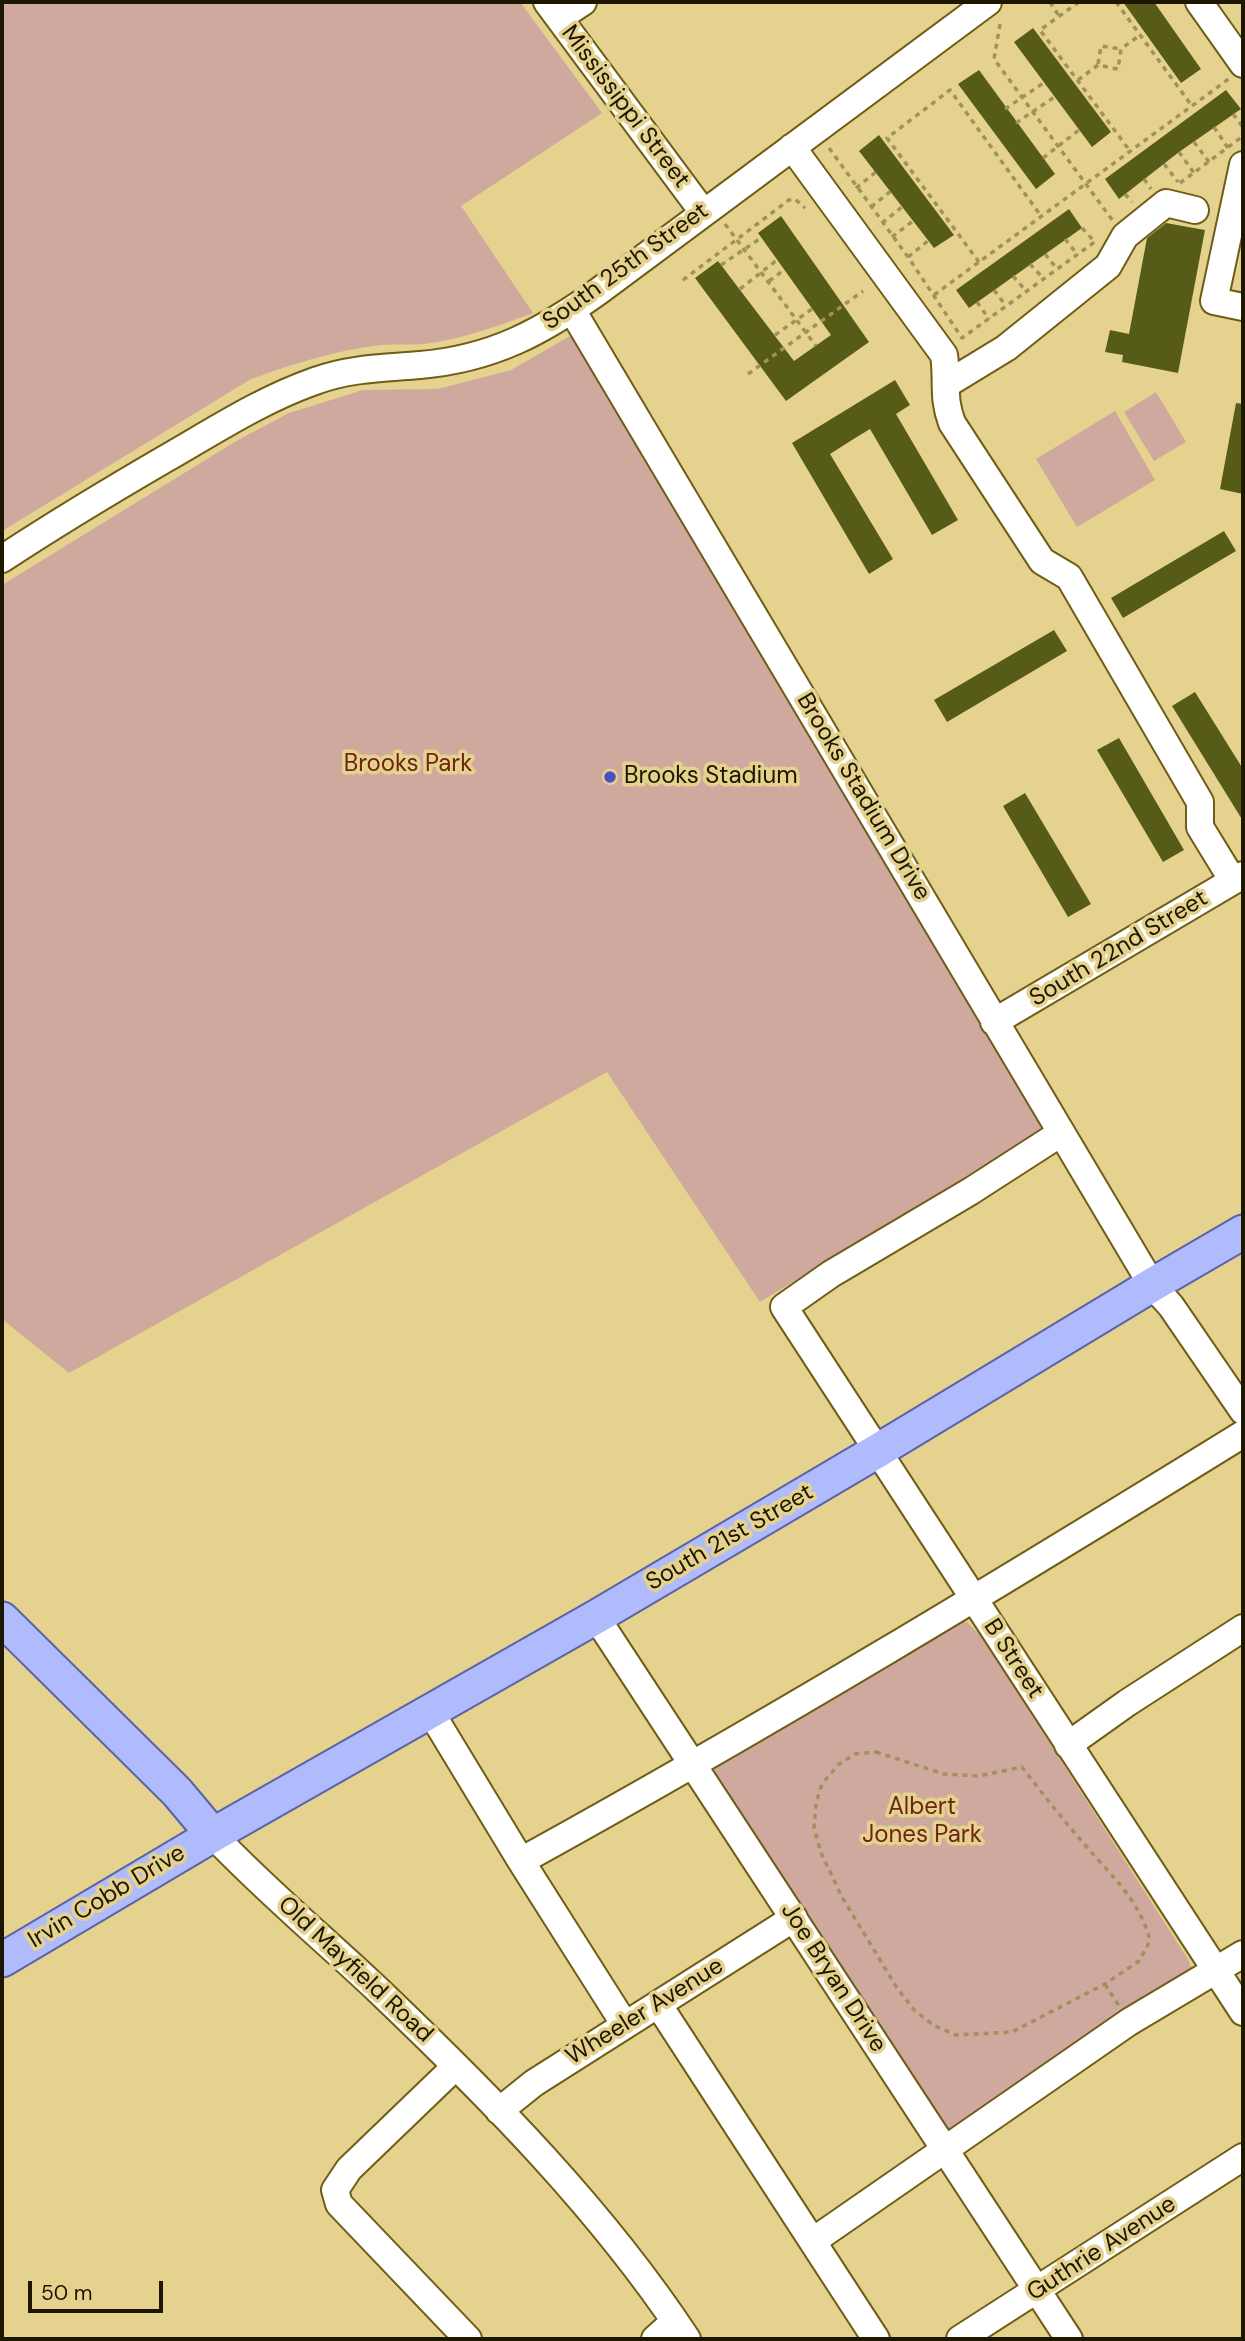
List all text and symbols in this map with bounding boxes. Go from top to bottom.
street label: Mississippi Street [555,20,695,194]
street label: South 25th Street [538,197,714,337]
street label: Brooks Stadium Drive [790,688,936,906]
park label: Brooks Park [344,751,472,779]
place label: Brooks Stadium [624,763,798,791]
marker: Brooks Stadium [602,769,618,785]
street label: South 22nd Street [1025,885,1213,1013]
street label: South 21st Street [641,1478,819,1598]
street label: B Street [977,1614,1049,1704]
park label: Albert Jones Park [862,1794,982,1850]
street label: Irvin Cobb Drive [23,1839,191,1955]
street label: Old Mayfield Road [272,1891,438,2049]
street label: Joe Bryan Drive [774,1898,892,2058]
street label: Wheeler Avenue [561,1952,729,2072]
street label: Guthrie Avenue [1022,2190,1182,2308]
scale bar [32,2268,166,2312]
text: 50 m [41,2279,92,2307]

